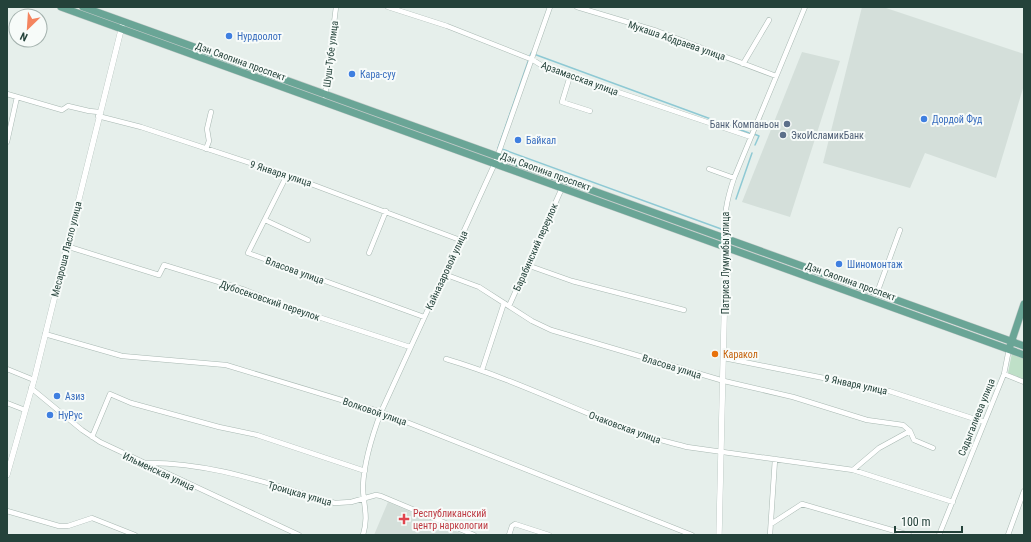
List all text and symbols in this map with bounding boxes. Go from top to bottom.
north arrow [8,8,48,48]
street label: Мукаша Абдраева улица [627,19,727,62]
street label: Шуш-Тубе улица [321,20,340,88]
text: N [18,29,30,44]
marker: Нурдоолот [224,31,234,41]
place label: Нурдоолот [237,31,282,42]
street label: Дэн Сяопина проспект [194,40,287,83]
street label: Арзамасская улица [540,59,620,98]
marker: Кара-суу [347,69,357,79]
place label: Кара-суу [360,69,396,80]
place label: Дордой Фуд [932,113,983,125]
marker: Дордой Фуд [919,114,929,124]
place label: Банк Компаньон [710,119,779,130]
marker: Банк Компаньон [782,119,792,129]
marker: ЭкоИсламикБанк [778,130,788,140]
place label: ЭкоИсламикБанк [791,130,864,141]
marker: Байкал [513,135,523,145]
place label: Байкал [526,135,556,146]
street label: Дэн Сяопина проспект [499,150,592,193]
street label: 9 Января улица [249,158,313,189]
street label: Месароша Ласло улица [49,200,84,298]
street label: Барабинский переулок [511,201,560,293]
street label: Патриса Лумумбы улица [720,212,731,314]
street label: Кайназаровой улица [423,229,470,312]
street label: Власова улица [264,255,326,286]
marker: Шиномонтаж [834,259,844,269]
place label: Шиномонтаж [847,259,903,270]
street label: Дэн Сяопина проспект [804,260,897,303]
street label: Дубосековский переулок [218,278,321,323]
marker: Каракол [710,349,720,359]
place label: Каракол [723,349,758,360]
street label: Власова улица [641,352,703,381]
street label: 9 Января улица [823,372,889,397]
street label: Садыгалиева улица [956,377,997,457]
marker: Азиз [52,391,62,401]
place label: Азиз [65,391,85,402]
street label: Волковой улица [341,395,408,428]
street label: Очаковская улица [587,409,663,446]
marker: НуРус [45,410,55,420]
place label: НуРус [58,410,83,421]
street label: Ильменская улица [121,450,197,493]
street label: Троицкая улица [267,479,333,508]
place label: Республиканский центр наркологии [413,508,488,531]
scale bar [895,508,962,534]
marker: Республиканский центр наркологии [398,513,410,525]
text: 100 m [901,515,931,529]

